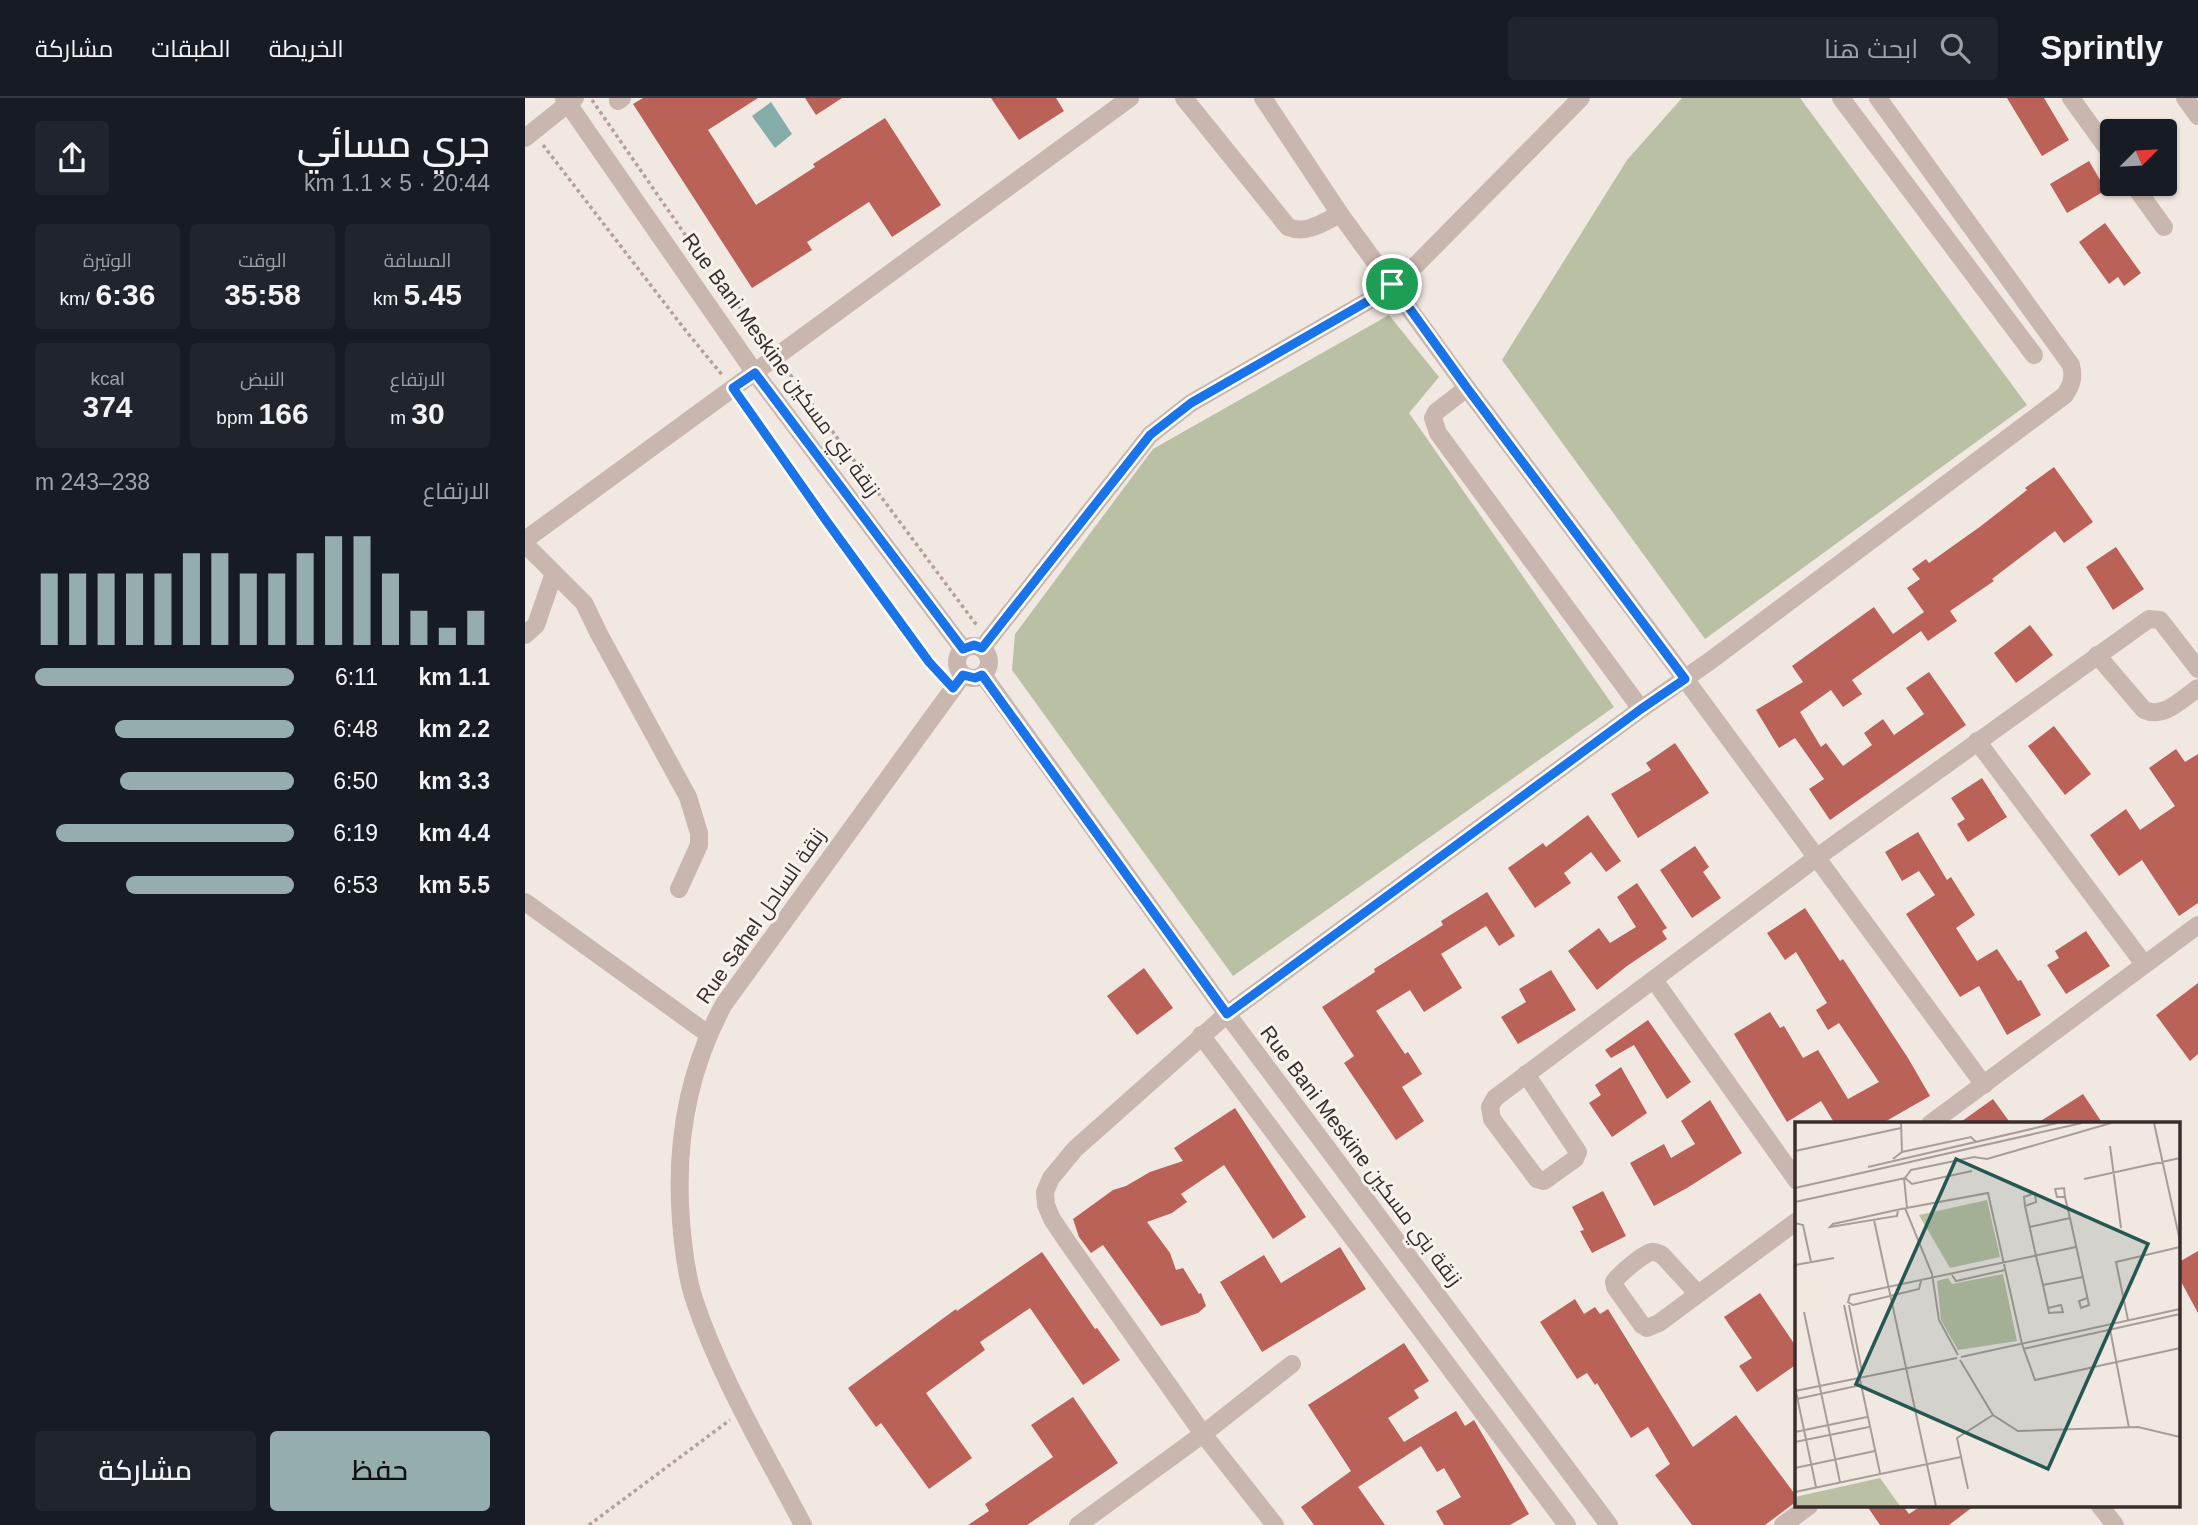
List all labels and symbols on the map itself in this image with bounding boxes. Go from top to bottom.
north arrow [2100,119,2177,196]
street label: Rue Bani Meskine زنقة بني مسكين [674,229,885,504]
pin [1362,254,1422,314]
street label: Rue Sahel زنقة الساحل [691,824,831,1009]
street label: Rue Bani Meskine زنقة بني مسكين [1252,1021,1467,1293]
inset map [1795,1122,2181,1508]

